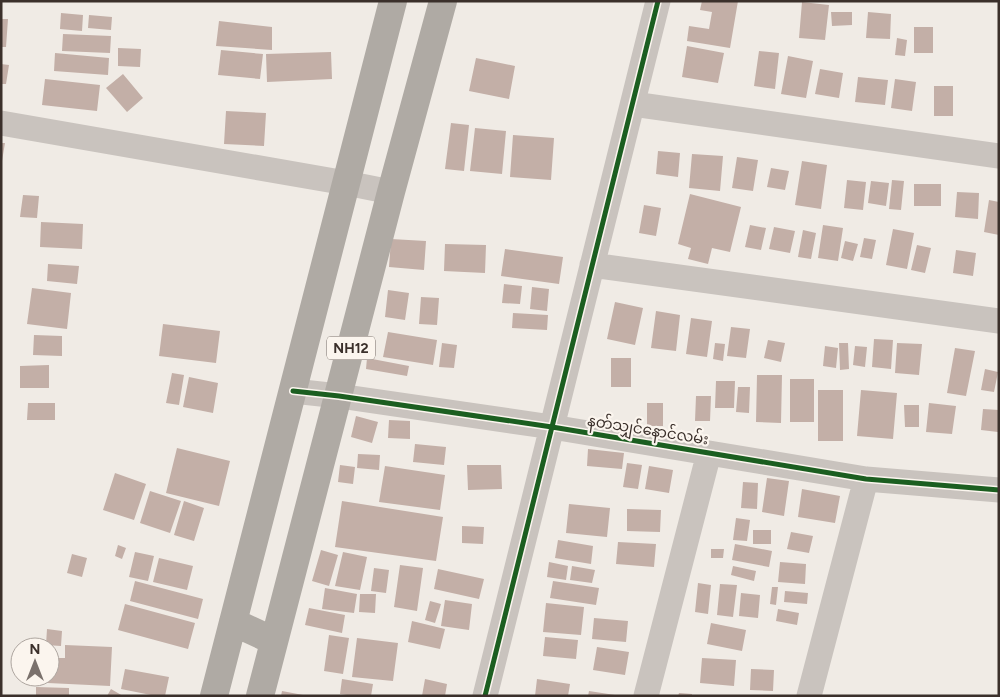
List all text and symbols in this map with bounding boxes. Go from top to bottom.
road number: NH12 [327,336,375,359]
street label: နတ်သျှင်နောင်လမ်း [586,411,710,451]
north arrow [10,637,60,687]
text: N [30,641,40,658]

